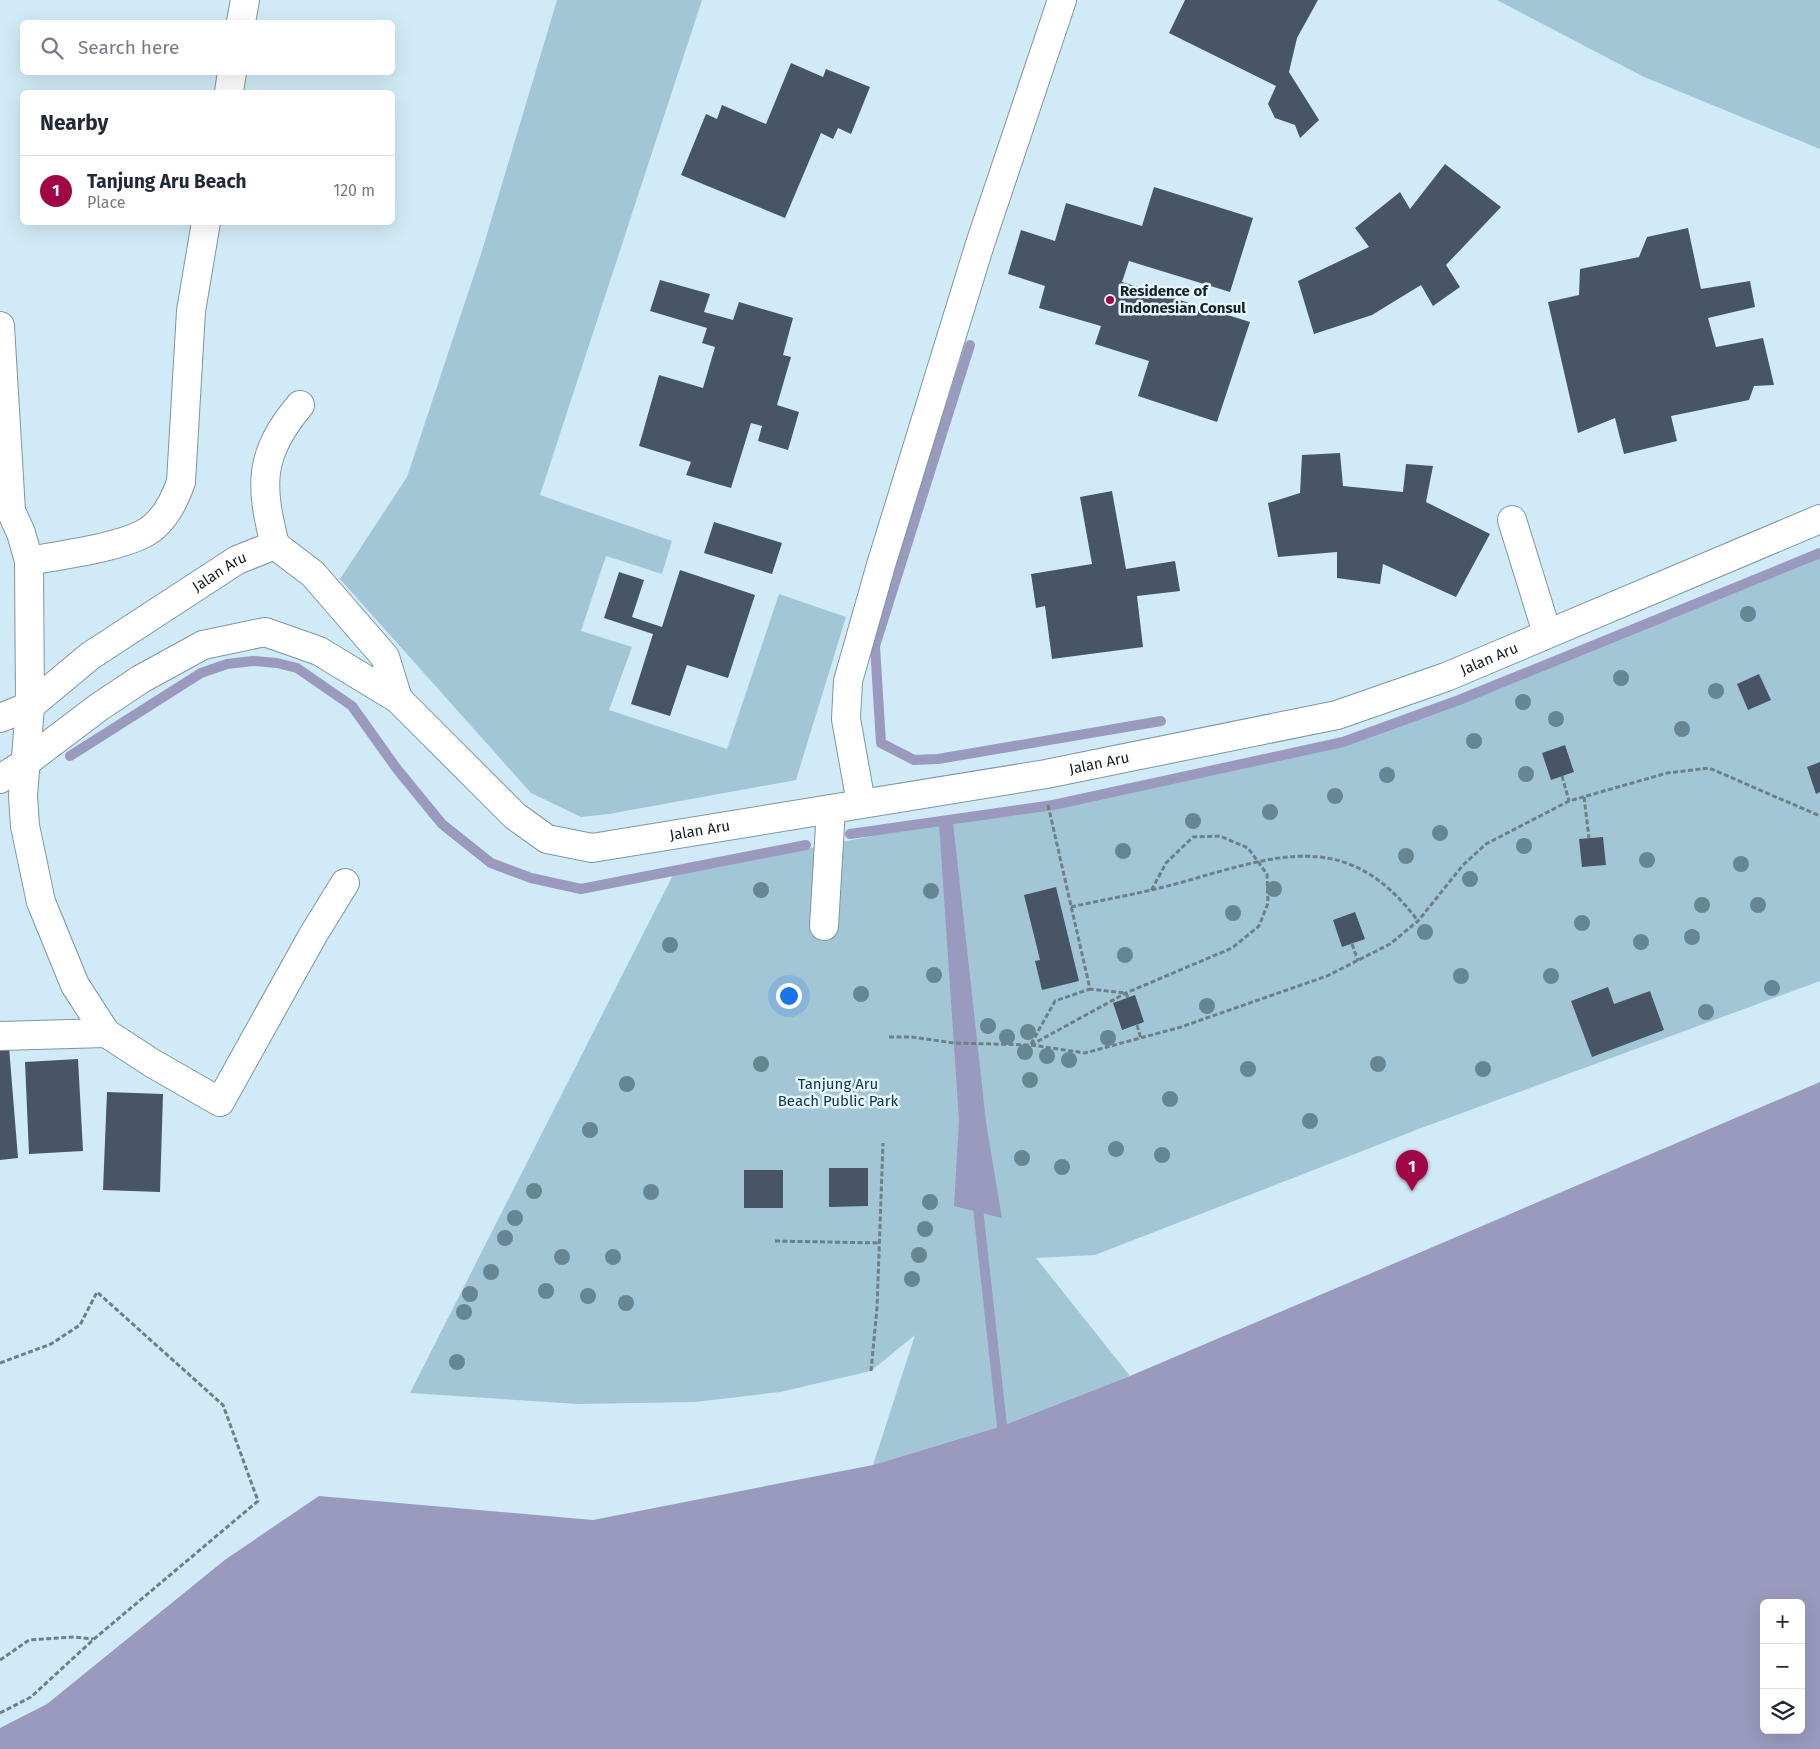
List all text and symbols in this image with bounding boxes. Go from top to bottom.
search box [20,20,395,75]
icon: search [38,34,66,62]
text: Search here [78,36,179,59]
text: Nearby [40,110,108,136]
text: Tanjung Aru Beach [87,170,247,193]
text: 1 [52,181,60,200]
text: 120 m [333,181,375,200]
text: Place [87,193,126,212]
place label: Residence of Indonesian Consul [1120,282,1246,317]
marker: Residence of Indonesian Consul [1104,294,1116,306]
street label: Jalan Aru [189,548,249,596]
street label: Jalan Aru [1458,639,1521,679]
street label: Jalan Aru [1067,748,1131,778]
street label: Jalan Aru [668,817,731,844]
your location [776,983,802,1009]
park label: Tanjung Aru Beach Public Park [778,1075,899,1110]
pin: 1 [1396,1150,1428,1191]
map controls [1760,1599,1805,1734]
button: + [1760,1599,1805,1644]
button: − [1760,1644,1805,1689]
button: layers [1760,1689,1805,1734]

